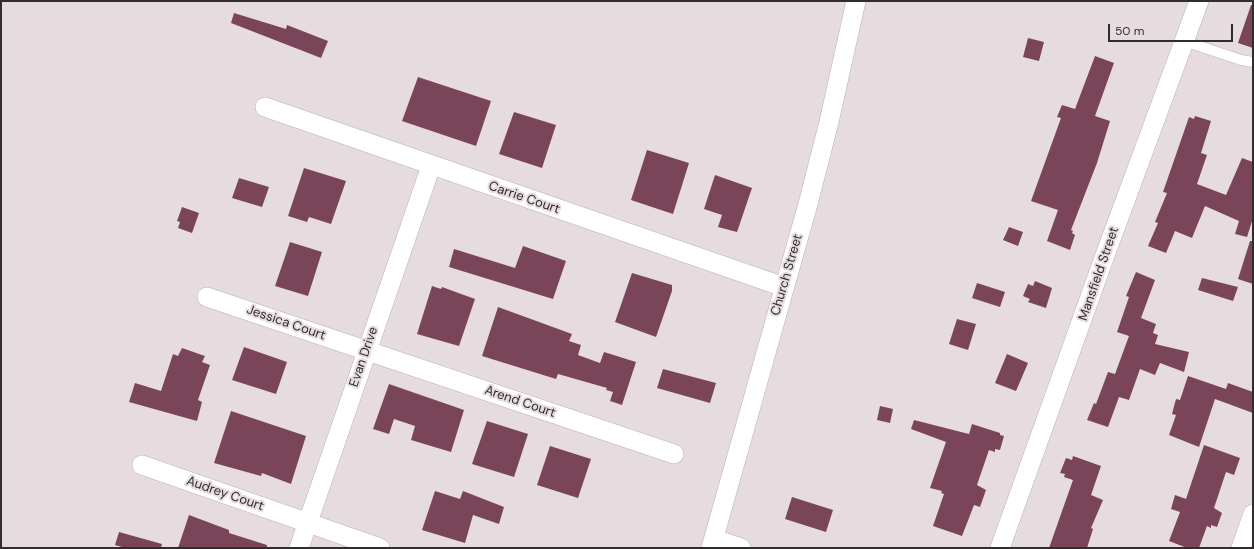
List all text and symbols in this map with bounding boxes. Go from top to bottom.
scale bar [1110,16,1235,42]
text: 50 m [1115,23,1144,39]
street label: Carrie Court [486,179,562,217]
street label: Mansfield Street [1076,225,1122,323]
street label: Church Street [768,232,806,318]
street label: Jessica Court [244,302,328,344]
street label: Evan Drive [346,325,382,389]
street label: Arend Court [482,383,558,421]
street label: Audrey Court [184,473,266,515]

